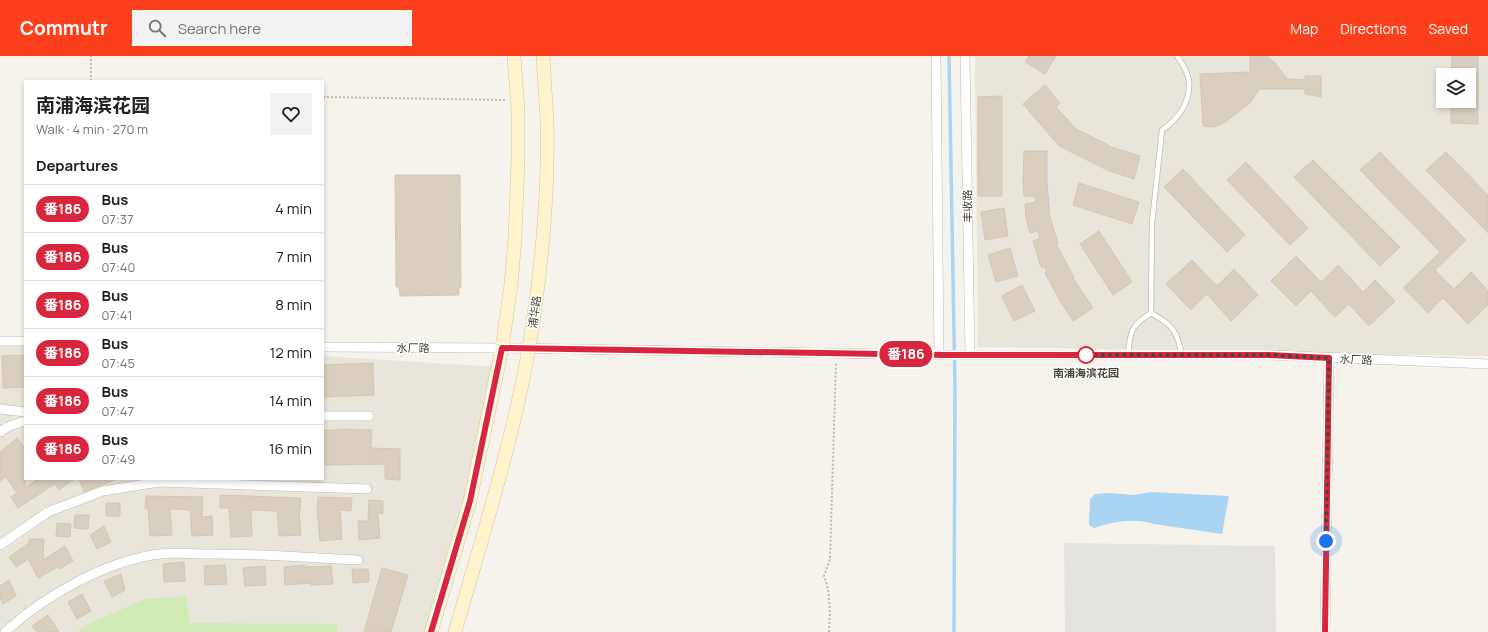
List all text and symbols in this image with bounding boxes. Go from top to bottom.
search box [132,10,412,46]
text: Commutr [20,15,108,41]
icon: search [146,17,168,39]
text: Search here [178,18,261,39]
text: Map [1290,19,1318,38]
text: Directions [1340,19,1407,38]
text: Saved [1429,19,1468,38]
map controls [1436,68,1476,108]
button: layers [1436,68,1476,108]
text: 南浦海滨花园 [36,92,150,118]
button: heart [270,93,312,135]
text: Walk · 4 min · 270 m [36,120,148,138]
text: Departures [36,155,118,176]
text: Bus [101,189,128,210]
street label: 丰收路 [959,189,975,223]
text: 4 min [275,198,312,219]
text: 番186 [44,199,81,218]
text: 07:37 [101,210,133,228]
text: Bus [101,237,128,258]
text: 7 min [276,246,312,267]
text: 番186 [44,247,81,266]
text: 07:40 [101,258,135,276]
text: Bus [101,285,128,306]
text: 8 min [275,294,312,315]
text: 番186 [44,295,81,314]
street label: 浦华路 [524,295,544,329]
text: 07:41 [101,306,133,324]
text: Bus [101,333,128,354]
street label: 水厂路 [397,340,430,355]
line badge: 番186 [878,341,934,367]
text: 12 min [269,342,312,363]
text: 番186 [44,343,81,362]
text: 番186 [887,344,925,363]
marker: 南浦海滨花园 [1077,346,1095,364]
street label: 水厂路 [1339,351,1373,367]
text: 07:45 [101,354,135,372]
place label: 南浦海滨花园 [1053,365,1119,380]
text: Bus [101,381,128,402]
text: 14 min [269,390,312,411]
text: 番186 [44,391,81,410]
text: 07:47 [101,402,134,420]
text: Bus [101,429,128,450]
text: 16 min [269,438,312,459]
text: 番186 [44,439,81,458]
text: 07:49 [101,450,135,468]
your location [1316,531,1336,551]

